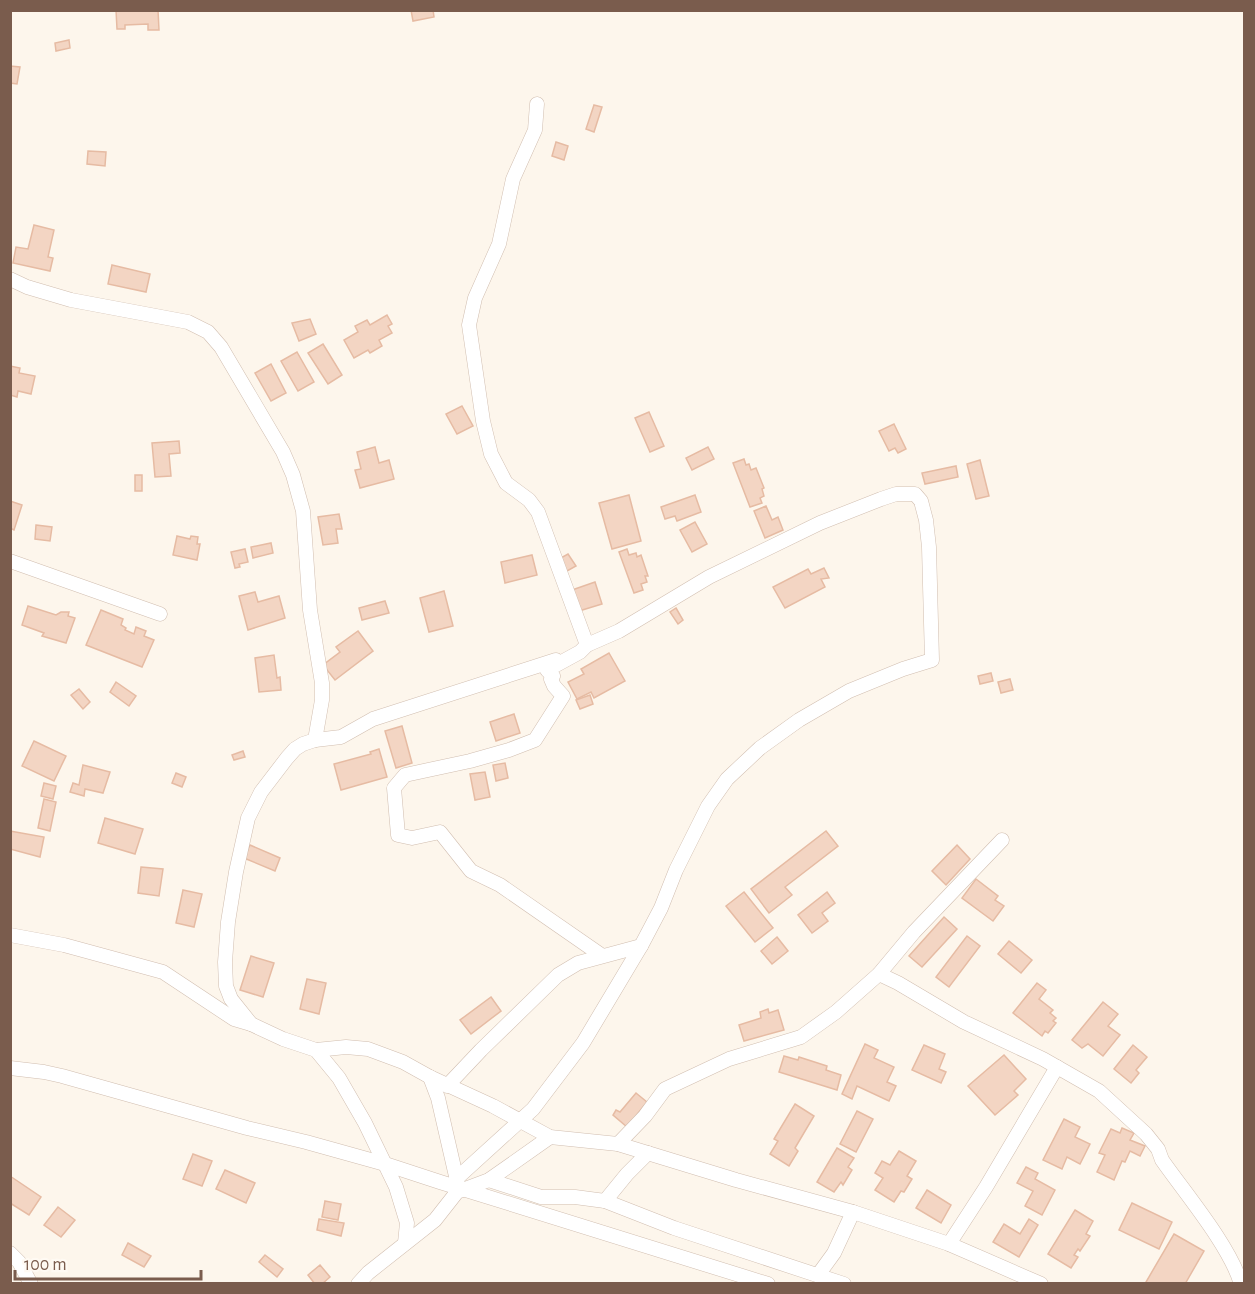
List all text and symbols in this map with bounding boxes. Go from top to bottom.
scale bar [15,1243,201,1281]
text: 100 m [24,1256,67,1274]

